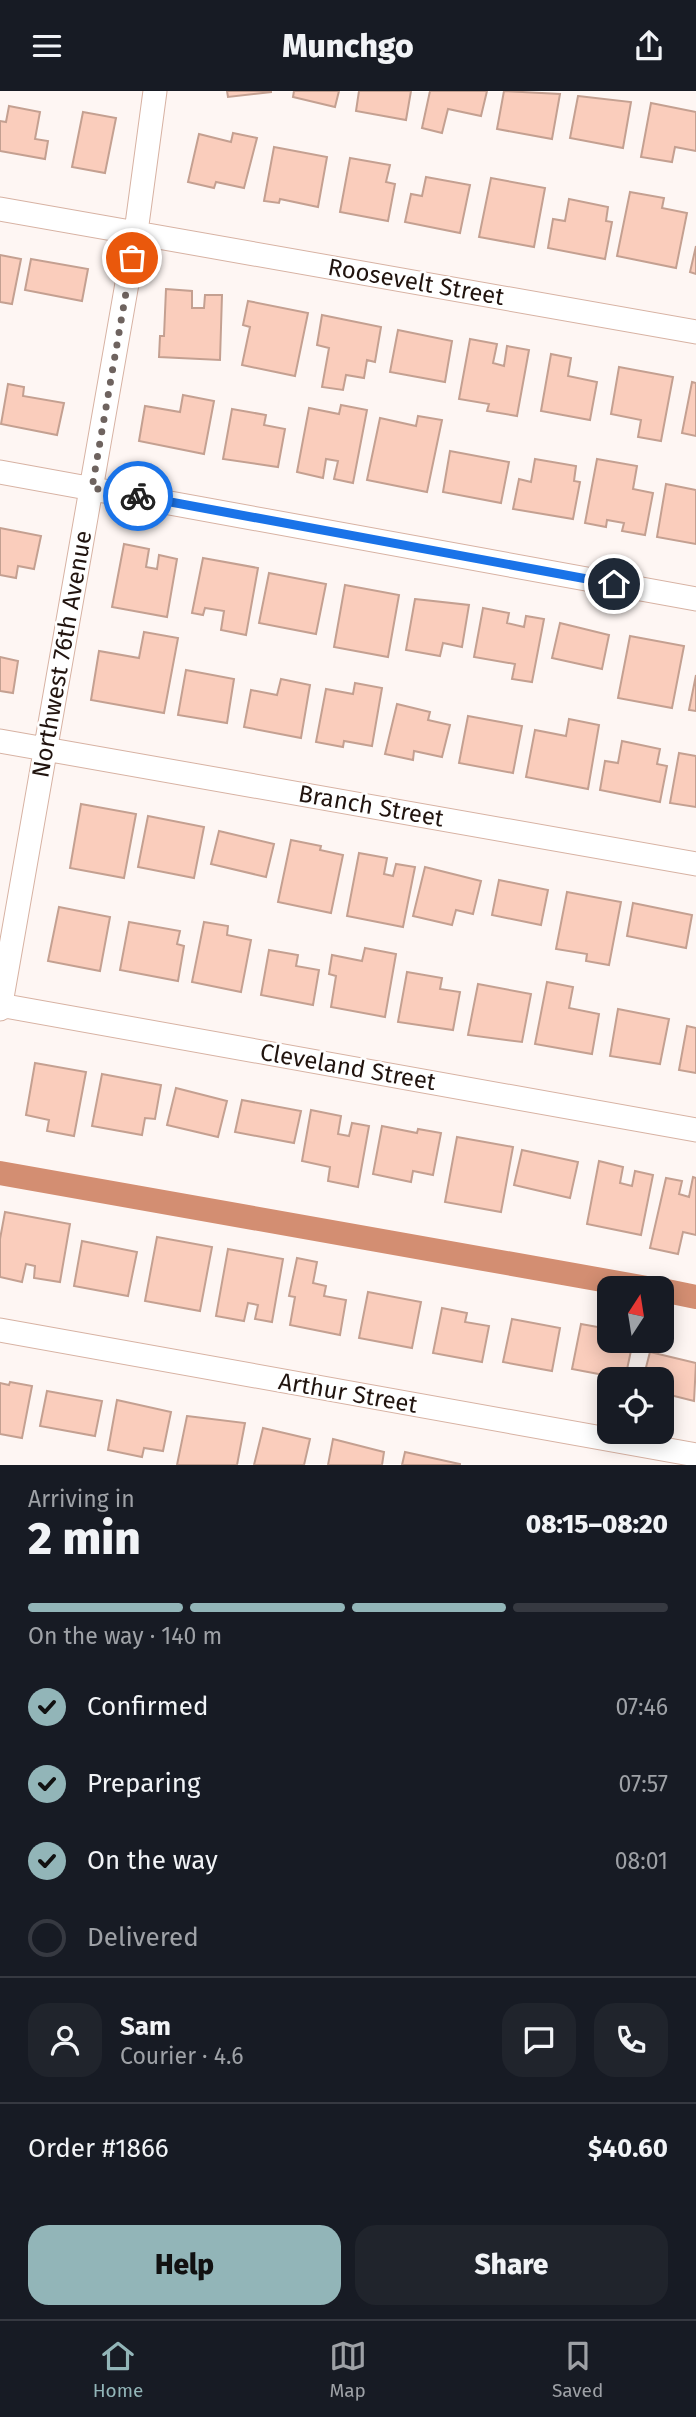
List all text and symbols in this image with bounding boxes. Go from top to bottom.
icon: menu [28,27,66,65]
text: Munchgo [282,27,414,65]
icon: share [630,27,668,65]
pin [102,228,162,288]
icon: bag [113,239,151,277]
street label: Roosevelt Street [326,253,507,311]
courier [103,461,173,531]
icon: bike [119,477,157,515]
street label: Northwest 76th Avenue [26,528,98,780]
pin [584,554,644,614]
icon: home [595,565,633,603]
street label: Branch Street [296,779,446,833]
street label: Cleveland Street [258,1038,438,1096]
north arrow [597,1276,674,1353]
map controls [597,1276,674,1444]
street label: Arthur Street [276,1367,420,1419]
button: locate [597,1367,674,1444]
text: Arriving in [28,1485,135,1513]
text: 08:15–08:20 [526,1509,668,1540]
text: 2 min [28,1511,141,1566]
text: On the way · 140 m [28,1622,222,1650]
icon: check [28,1688,66,1726]
text: Confirmed [87,1691,208,1722]
text: 07:46 [616,1693,668,1721]
icon: check [28,1765,66,1803]
text: Preparing [87,1768,200,1799]
text: 07:57 [619,1770,668,1798]
icon: check [28,1842,66,1880]
text: On the way [87,1845,218,1876]
text: 08:01 [615,1847,668,1875]
text: Delivered [87,1922,199,1953]
button: person [28,2003,102,2077]
button: chat [502,2003,576,2077]
button: phone [594,2003,668,2077]
text: Sam [120,2011,171,2042]
text: Courier · 4.6 [120,2042,244,2070]
text: Order #1866 [28,2133,169,2164]
text: $40.60 [588,2133,668,2164]
button: Help [28,2225,341,2305]
button: Share [355,2225,668,2305]
tab: Home [93,2337,143,2402]
tab: Map [329,2337,367,2402]
tab: Saved [552,2337,603,2402]

